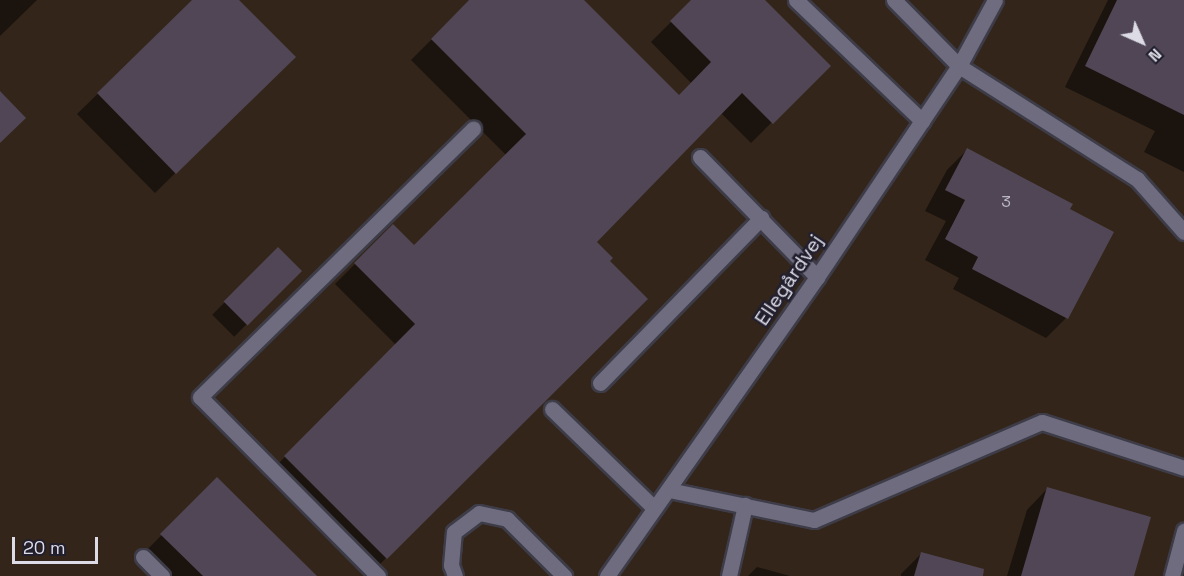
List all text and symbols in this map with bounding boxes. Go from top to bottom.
north arrow [1112,12,1172,72]
text: N [1144,44,1166,66]
house number: 3 [1001,192,1011,212]
street label: Ellegårdvej [750,230,828,330]
scale bar [15,525,100,563]
text: 20 m [23,536,66,559]

